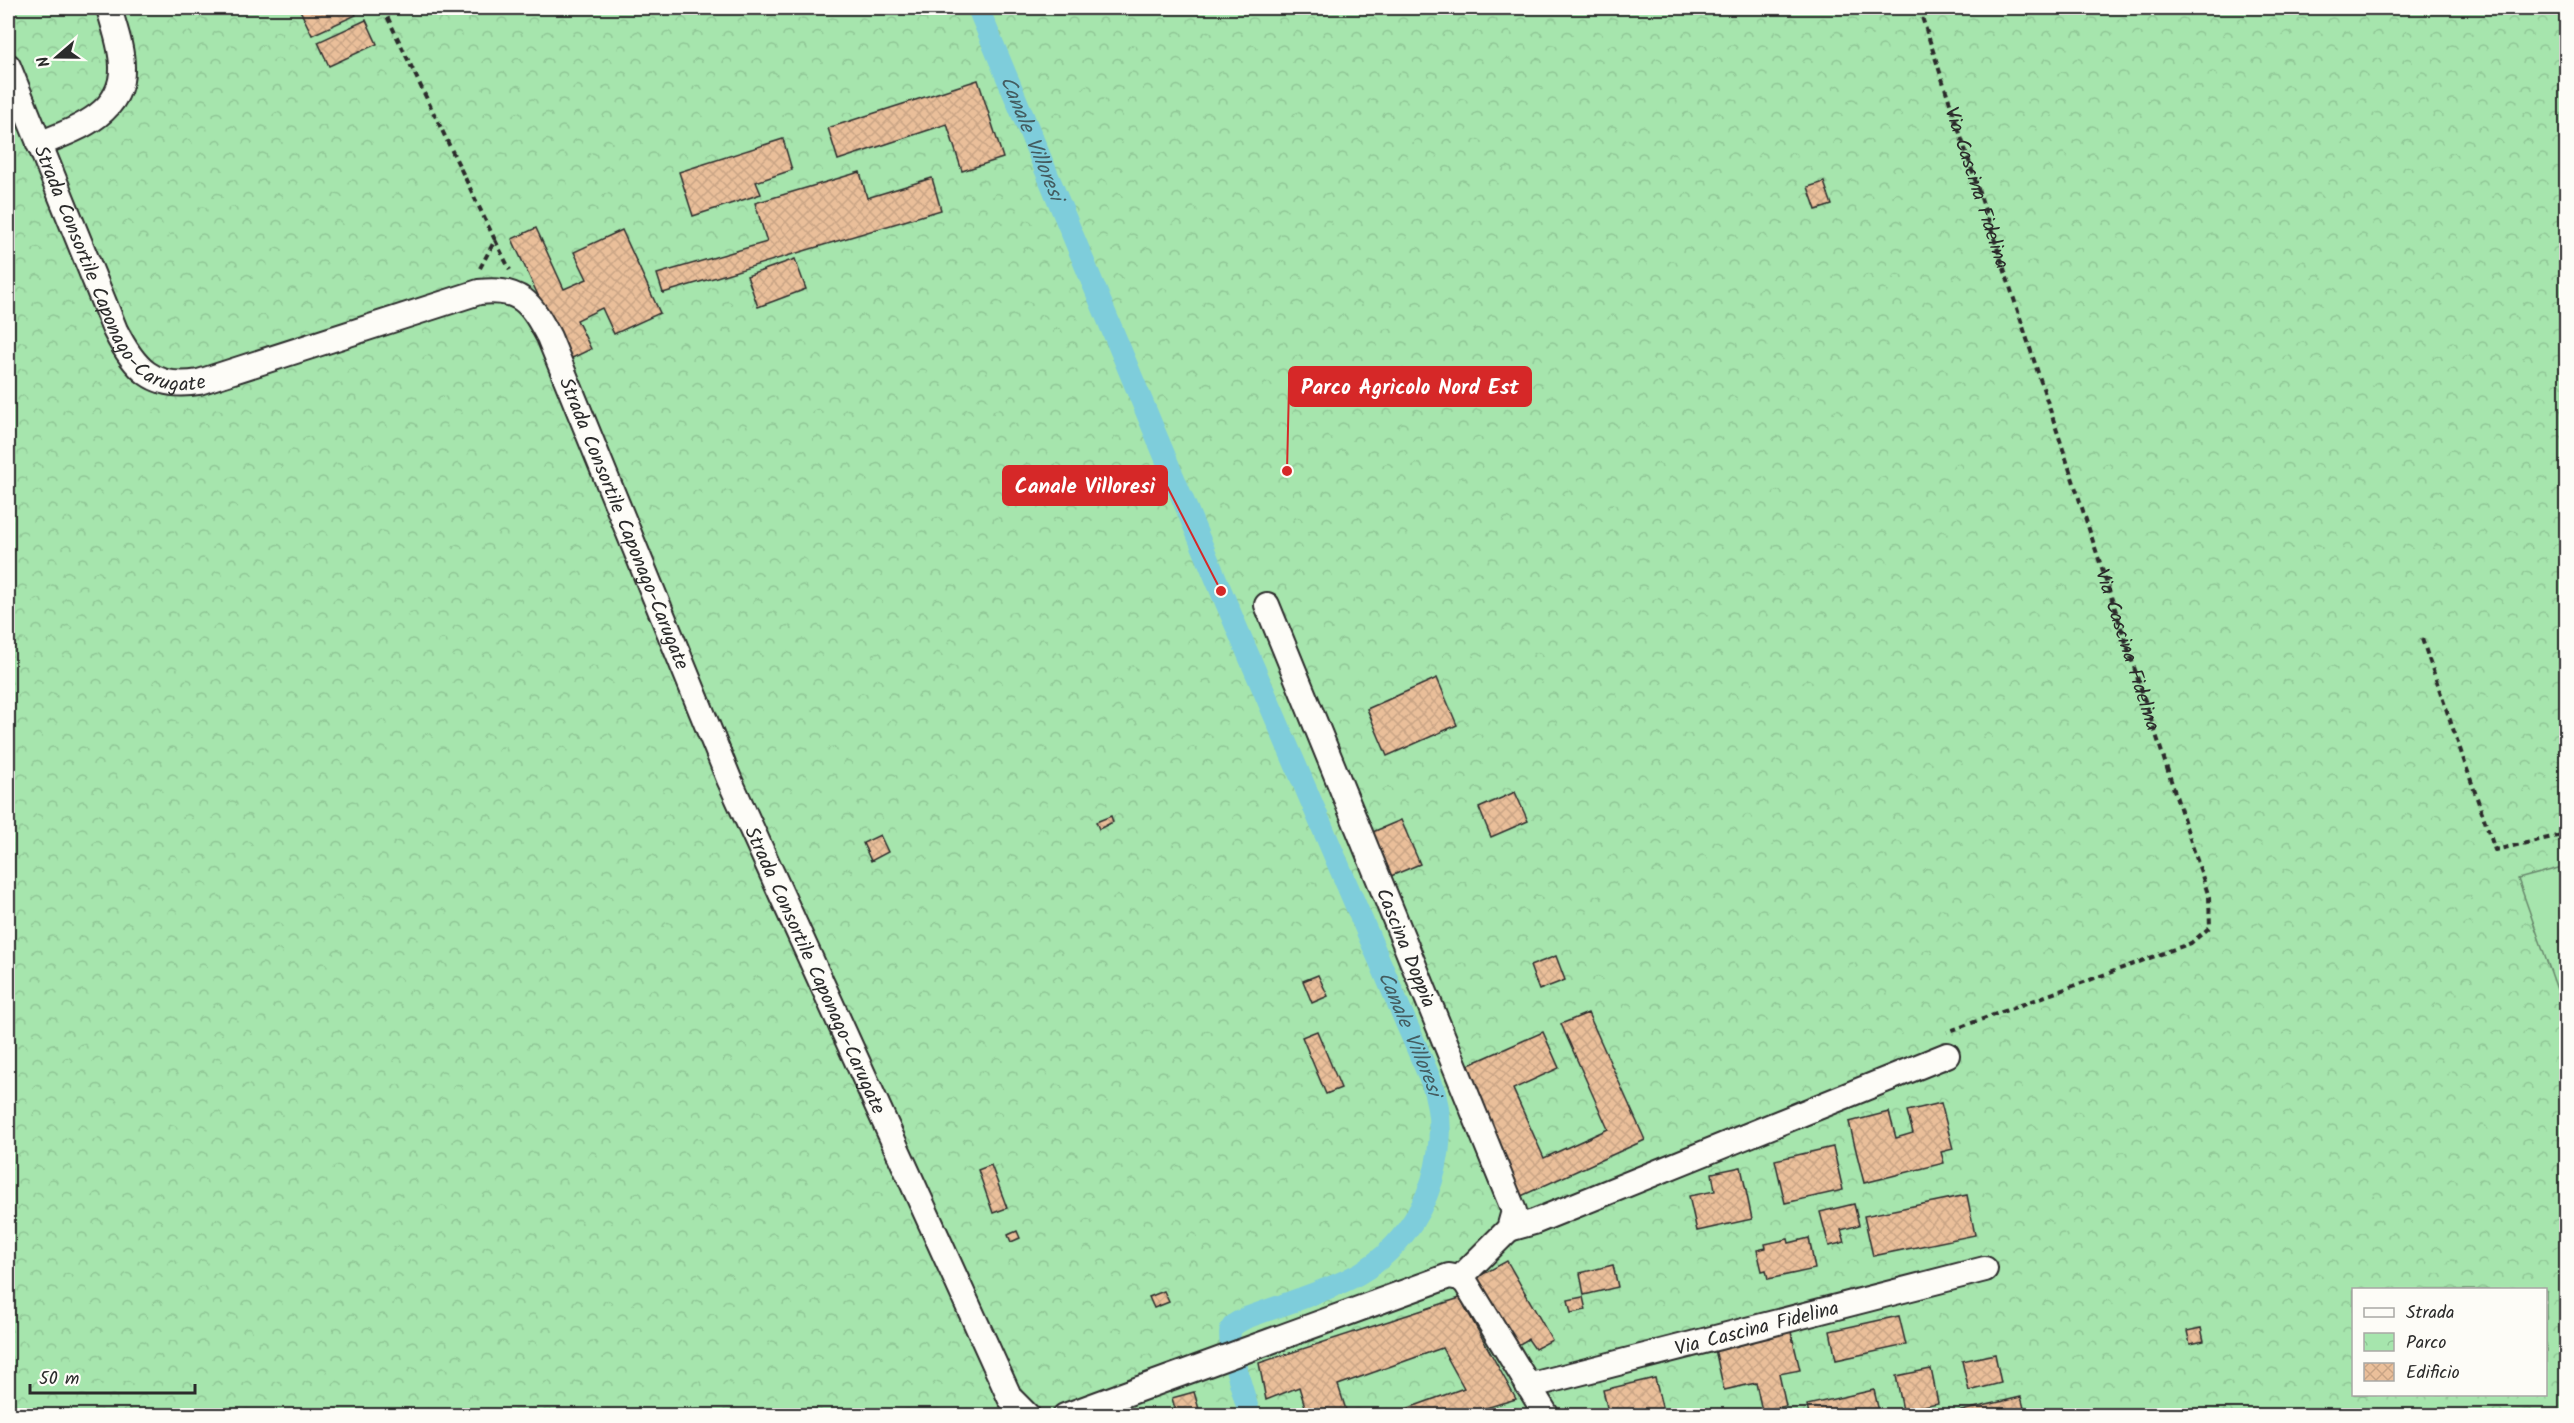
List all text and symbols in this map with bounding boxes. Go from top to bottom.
north arrow [27,27,87,87]
text: N [31,53,58,71]
water label: Canale Villoresi [990,71,1073,210]
street label: Via Cascina Fidelina [1934,103,2017,273]
street label: Strada Consortile Caponago-Carugate [24,141,210,402]
callout: Parco Agricolo Nord Est [1289,367,1531,406]
text: Parco Agricolo Nord Est [1301,372,1519,405]
street label: Strada Consortile Caponago-Carugate [549,373,697,675]
callout: Canale Villoresi [1003,466,1167,505]
text: Canale Villoresi [1015,471,1156,504]
street label: Via Cascina Fidelina [2085,565,2168,735]
street label: Strada Consortile Caponago-Carugate [735,822,893,1120]
street label: Cascina Doppia [1366,884,1444,1013]
water label: Canale Villoresi [1368,966,1451,1104]
legend [2352,1288,2547,1396]
street label: Via Cascina Fidelina [1672,1293,1843,1366]
text: Strada [2406,1299,2454,1328]
text: Parco [2406,1329,2446,1358]
scale bar [30,1357,195,1395]
text: Edificio [2406,1359,2460,1388]
text: 50 m [39,1365,79,1394]

